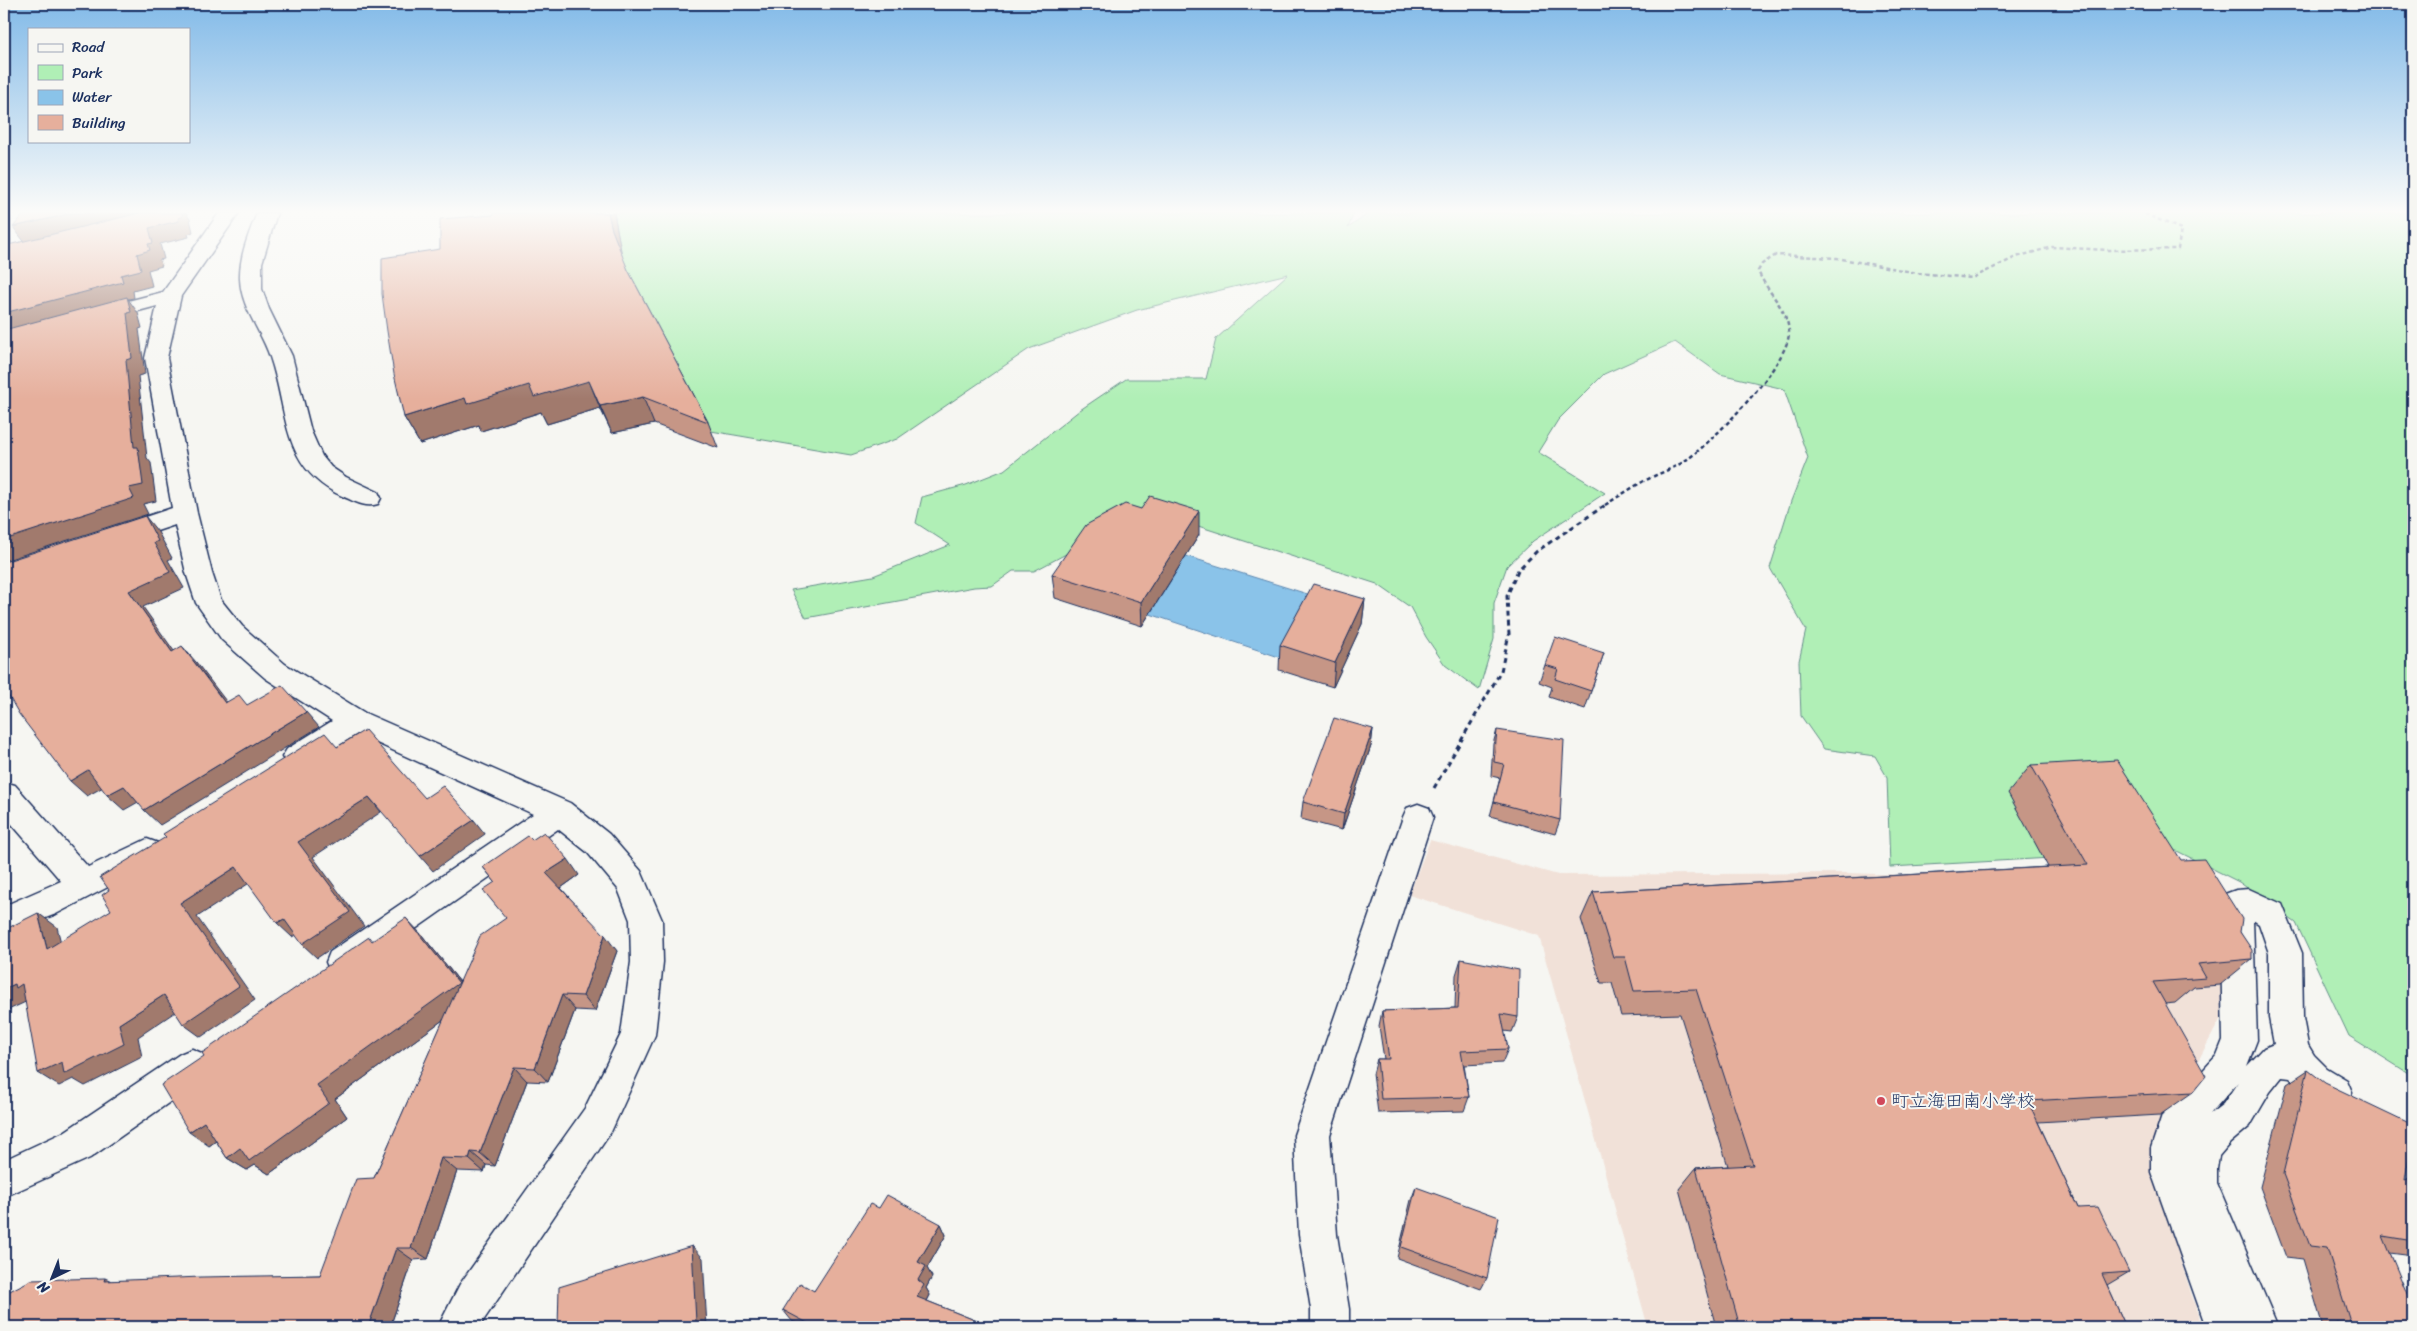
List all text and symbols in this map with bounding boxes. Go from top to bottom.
legend [28,28,190,142]
text: Road [72,34,105,60]
text: Park [72,60,103,86]
text: Water [72,84,112,110]
text: Building [72,110,126,136]
place label: 町立海田南小学校 [1891,1085,2035,1117]
marker: 町立海田南小学校 [1875,1095,1887,1107]
north arrow [28,1254,78,1304]
text: N [31,1274,56,1300]

